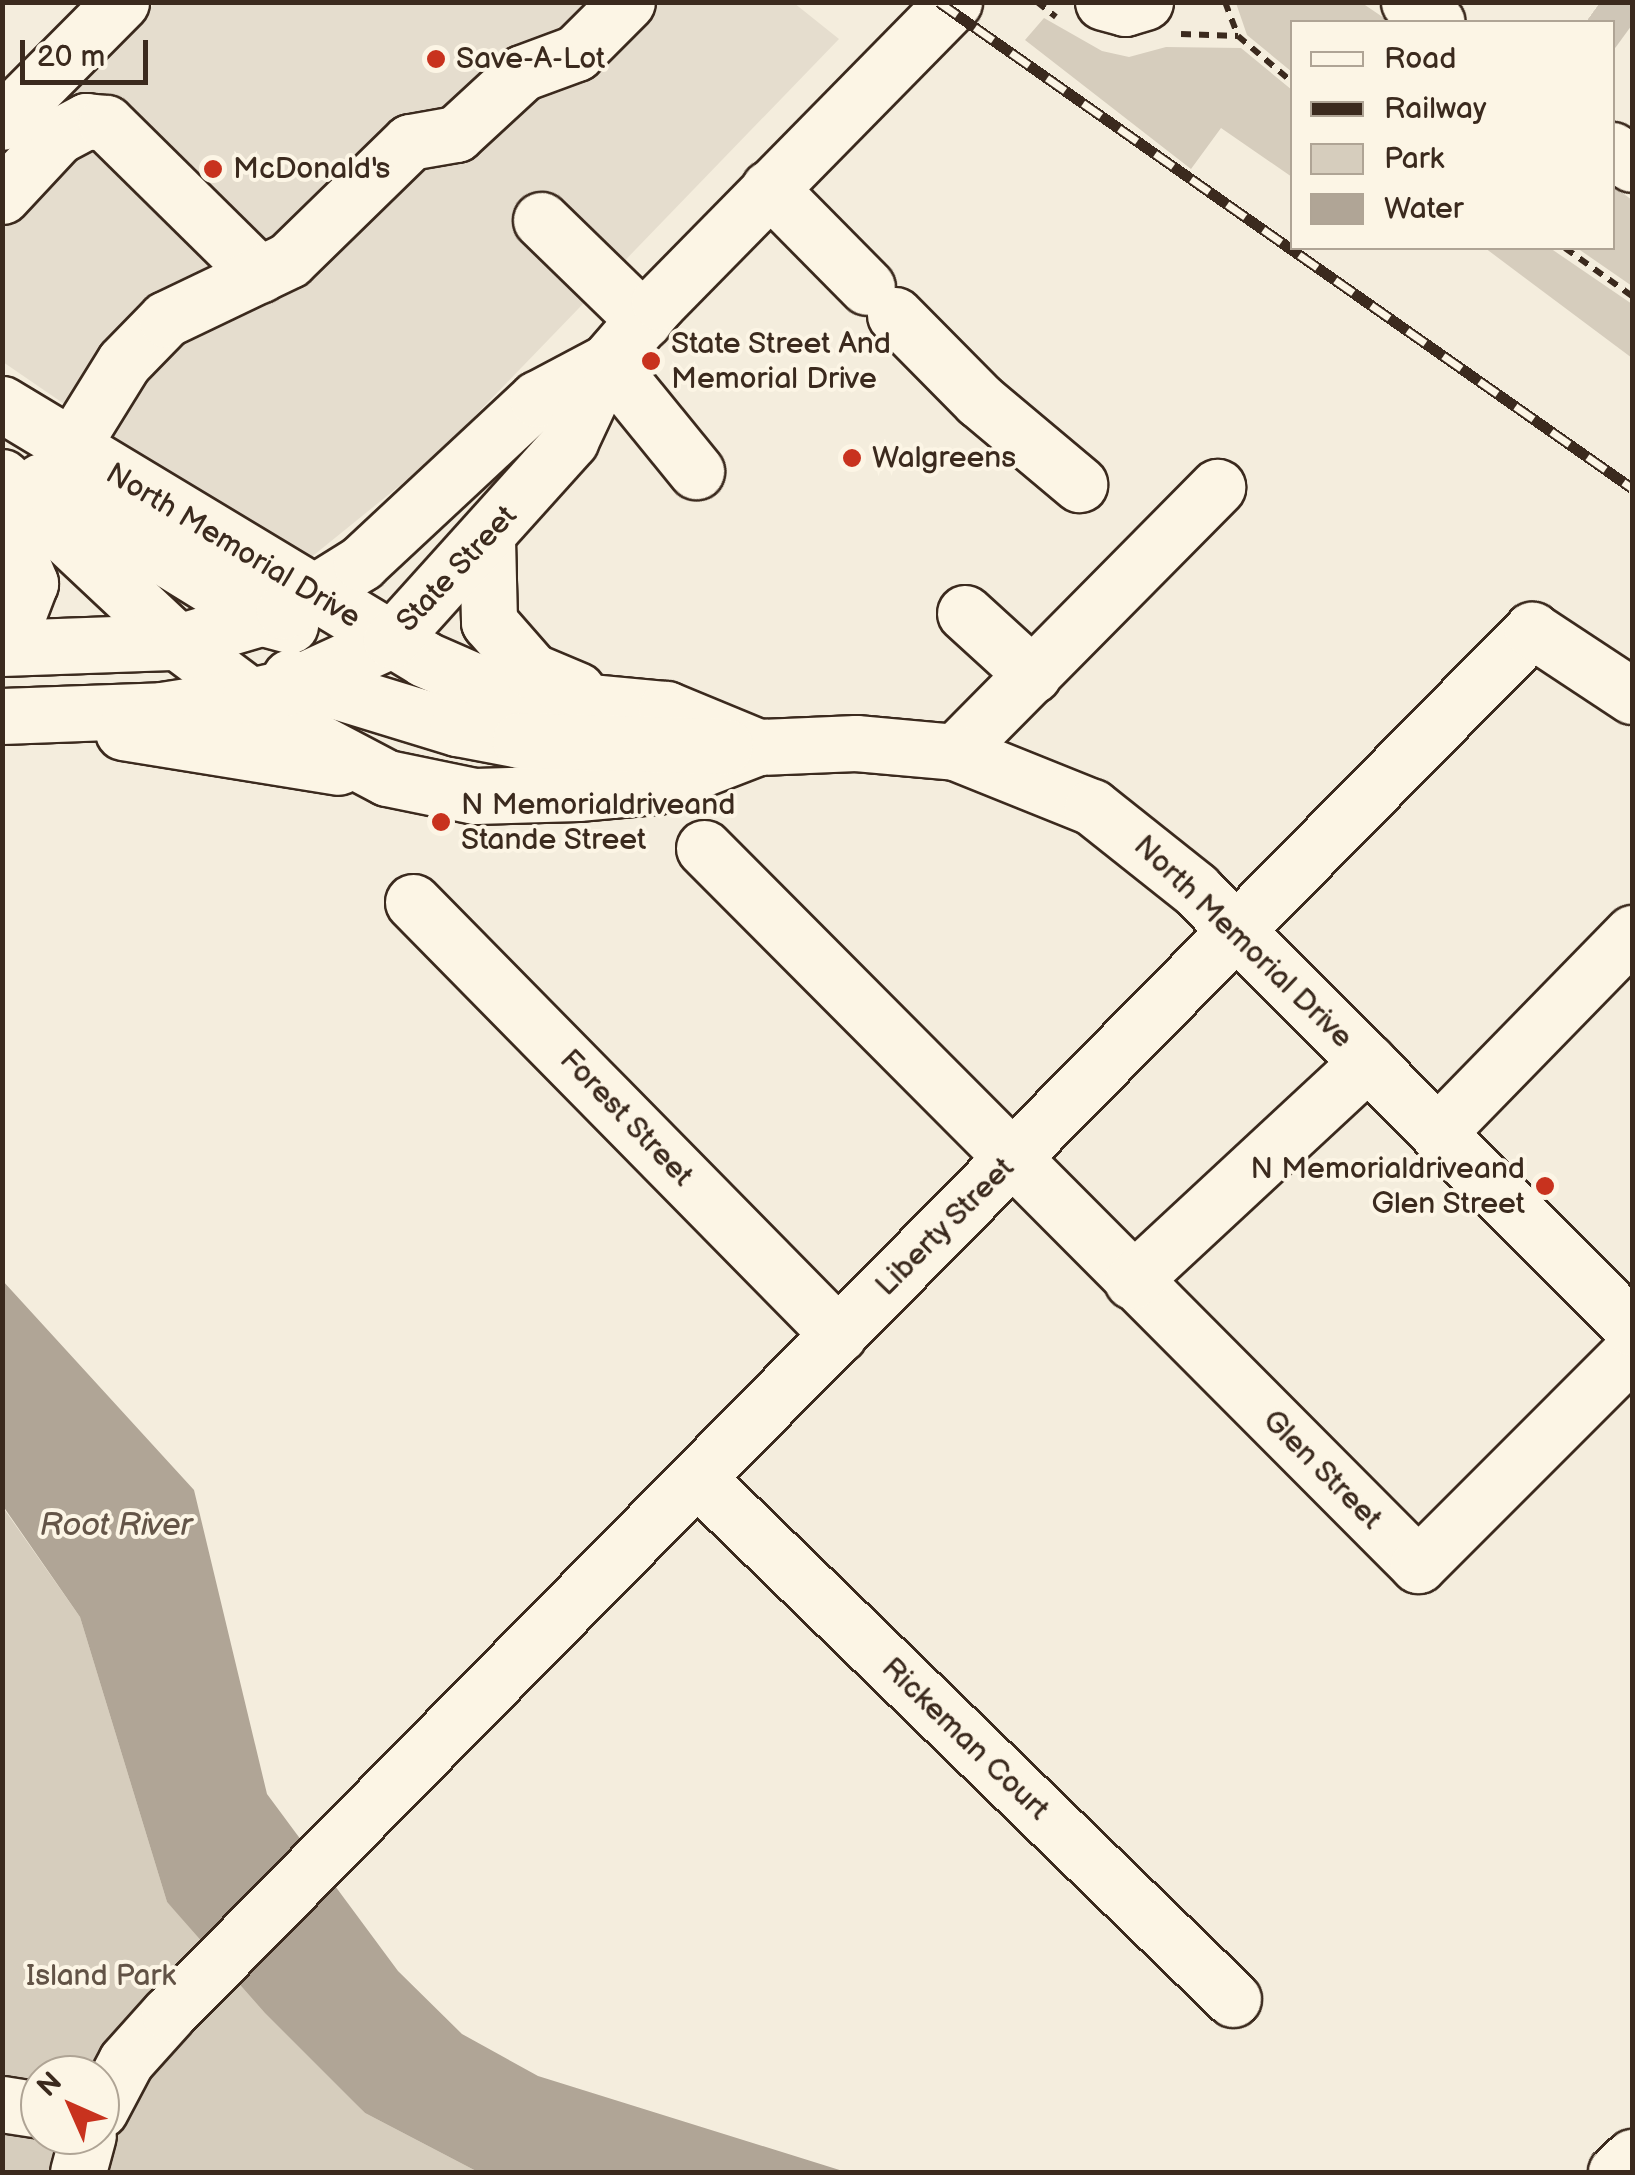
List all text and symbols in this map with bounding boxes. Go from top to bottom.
scale bar [25,20,152,82]
legend [1290,20,1615,250]
text: 20 m [37,39,105,75]
place label: Save-A-Lot [456,41,605,77]
text: Road [1384,41,1457,77]
marker: Save-A-Lot [425,48,447,70]
text: Railway [1384,91,1486,127]
text: Park [1384,141,1444,177]
place label: McDonald's [233,151,390,187]
marker: McDonald's [202,158,224,180]
text: Water [1384,191,1464,227]
place label: State Street And Memorial Drive [671,326,892,396]
marker: State Street And Memorial Drive [640,350,662,372]
place label: Walgreens [872,440,1016,476]
marker: Walgreens [841,447,863,469]
street label: North Memorial Drive [99,456,367,636]
street label: State Street [389,498,525,640]
place label: N Memorialdriveand Stande Street [461,787,735,858]
marker: N Memorialdriveand Stande Street [430,811,452,833]
street label: North Memorial Drive [1126,828,1360,1056]
street label: Forest Street [552,1042,700,1194]
street label: Liberty Street [867,1149,1023,1305]
place label: N Memorialdriveand Glen Street [1251,1151,1525,1222]
marker: N Memorialdriveand Glen Street [1534,1175,1556,1197]
street label: Glen Street [1255,1403,1389,1537]
water label: Root River [40,1507,192,1545]
street label: Rickeman Court [874,1650,1056,1828]
park label: Island Park [26,1958,176,1994]
north arrow [20,2055,120,2155]
text: N [31,2066,69,2104]

